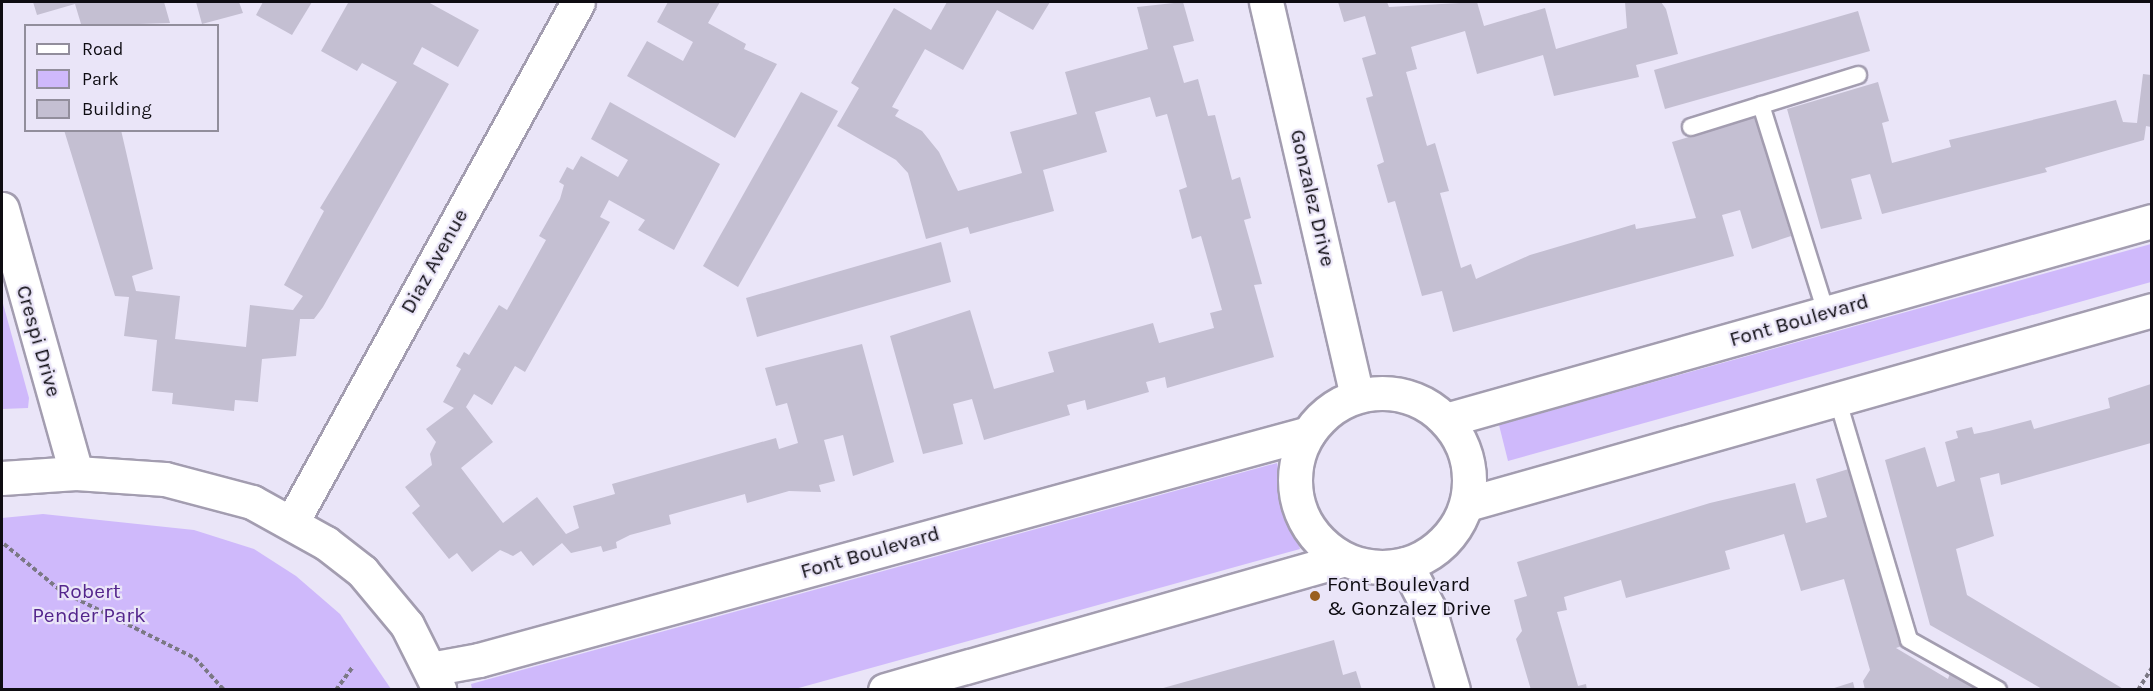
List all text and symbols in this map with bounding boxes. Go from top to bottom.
legend [24,24,219,132]
text: Road [82,38,123,60]
text: Park [82,68,119,90]
text: Building [82,98,152,120]
street label: Gonzalez Drive [1285,127,1341,269]
street label: Diaz Avenue [395,204,473,318]
street label: Crespi Drive [11,282,67,400]
street label: Font Boulevard [1727,288,1871,352]
street label: Font Boulevard [798,520,942,584]
place label: Font Boulevard & Gonzalez Drive [1327,571,1491,621]
park label: Robert Pender Park [32,578,146,628]
marker: Font Boulevard & Gonzalez Drive [1308,589,1322,603]

